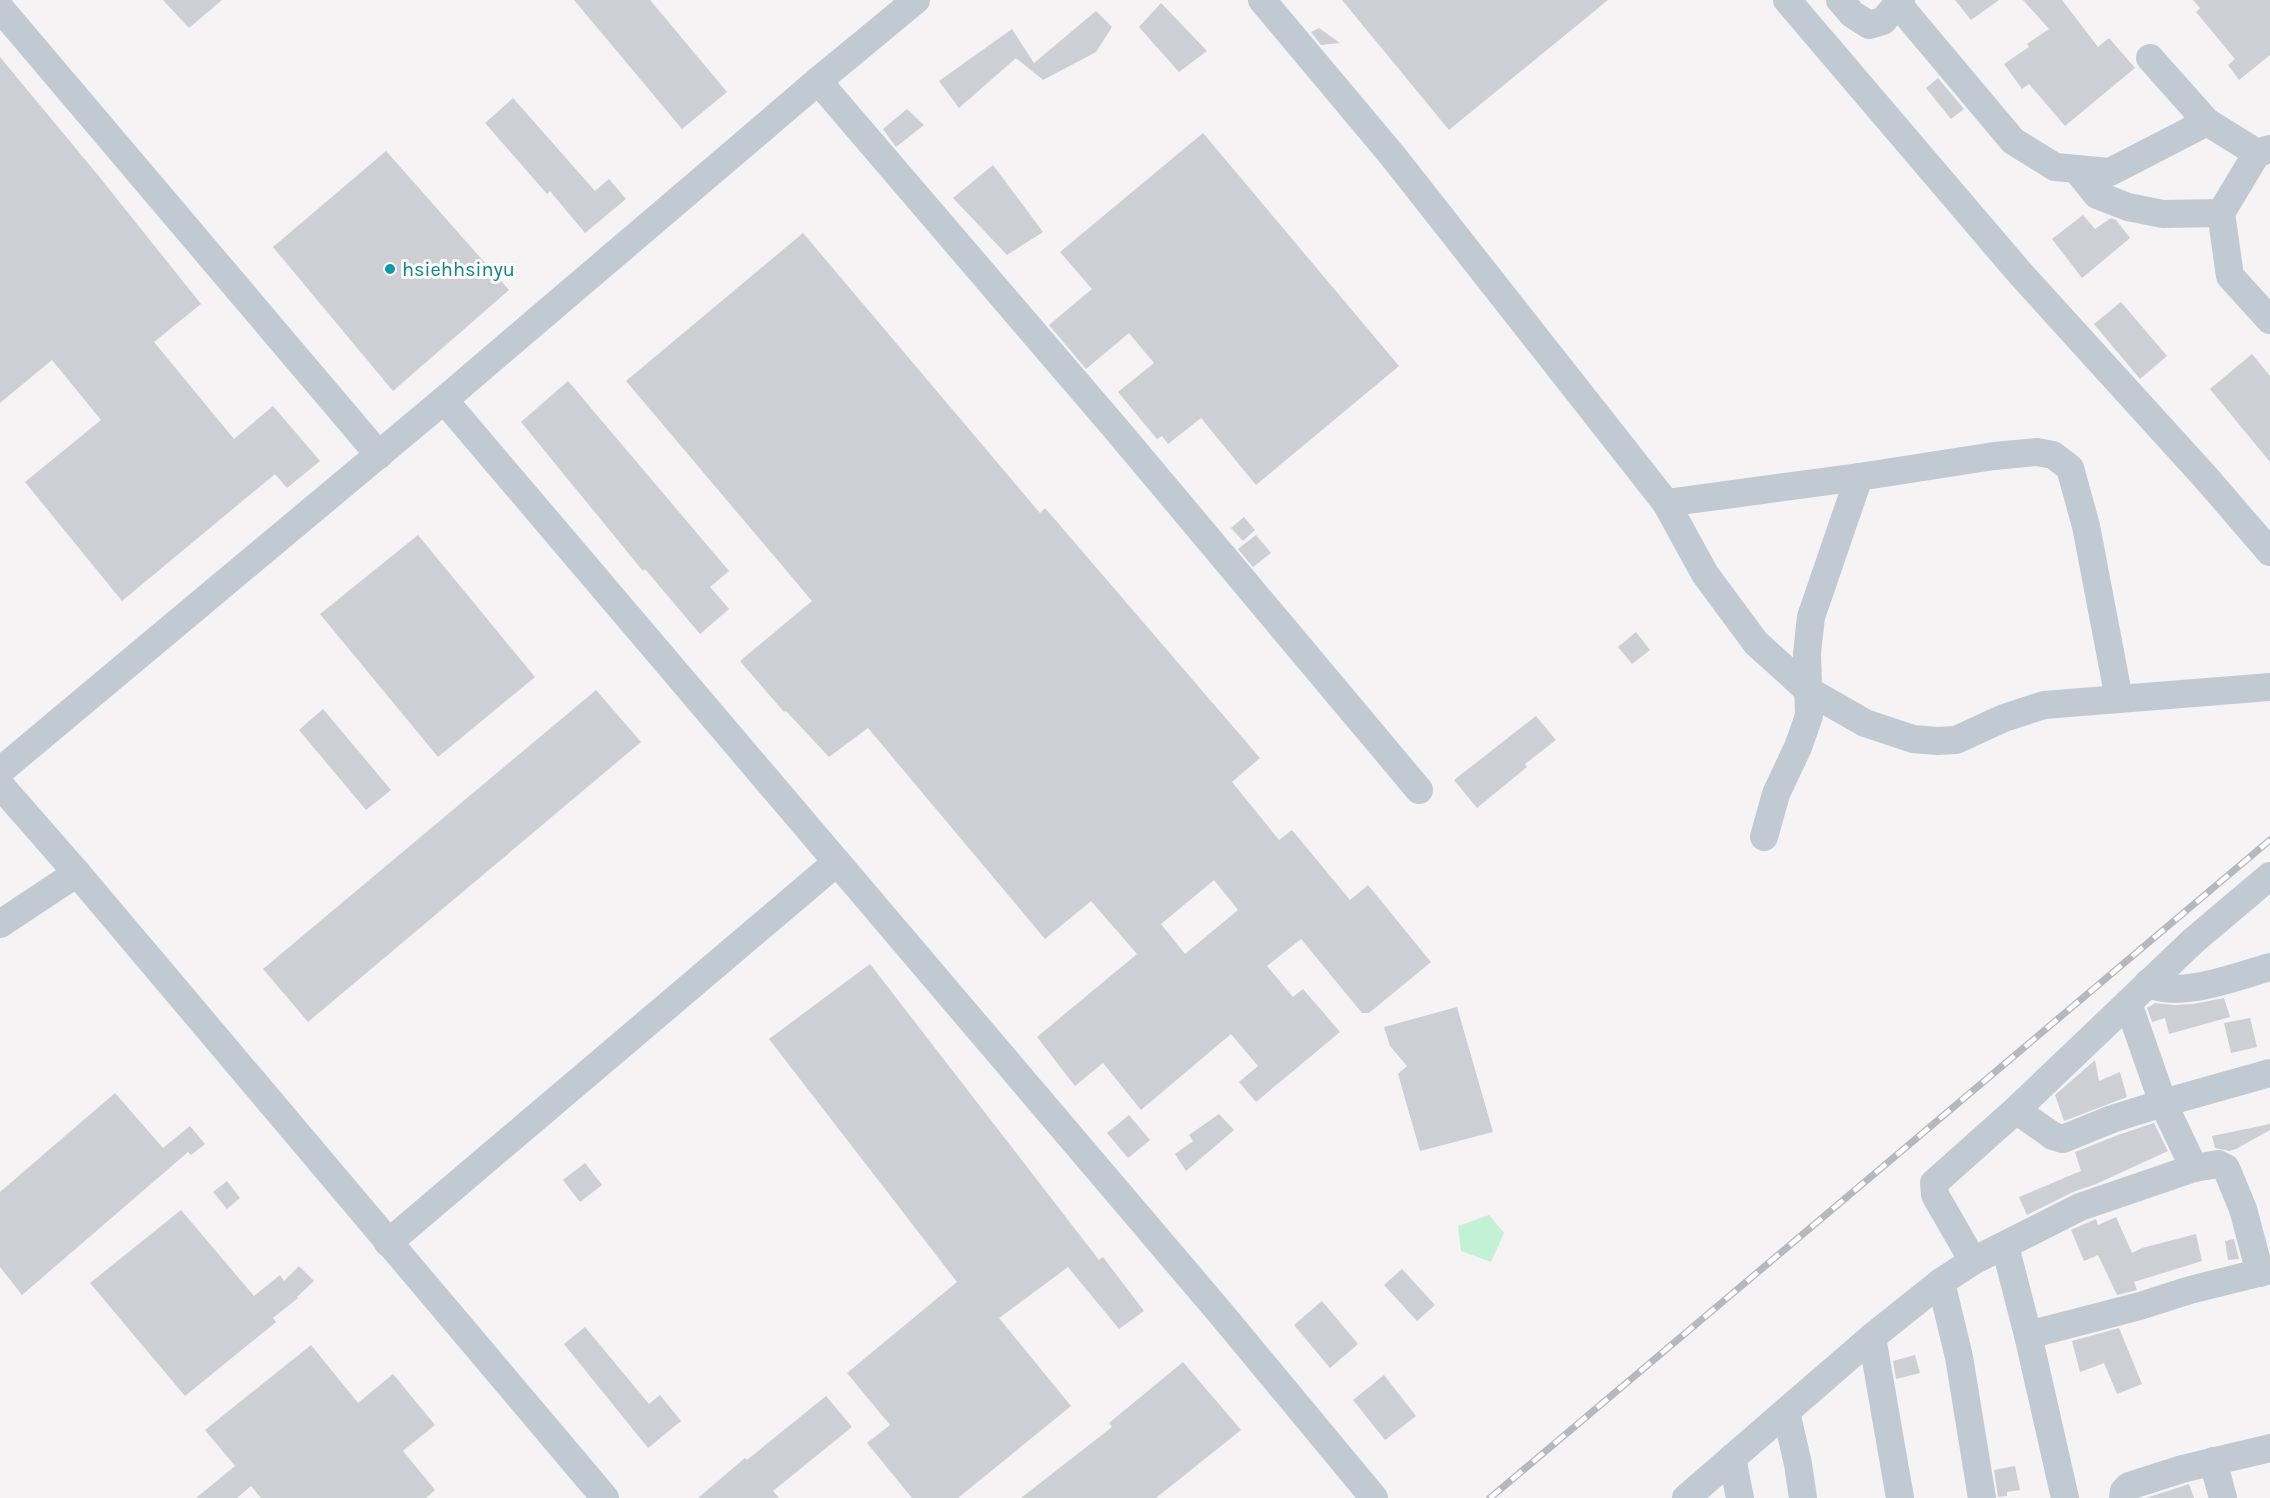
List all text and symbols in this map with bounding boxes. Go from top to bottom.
place label: hsiehhsinyu [402,258,515,281]
marker: hsiehhsinyu [383,262,397,276]

